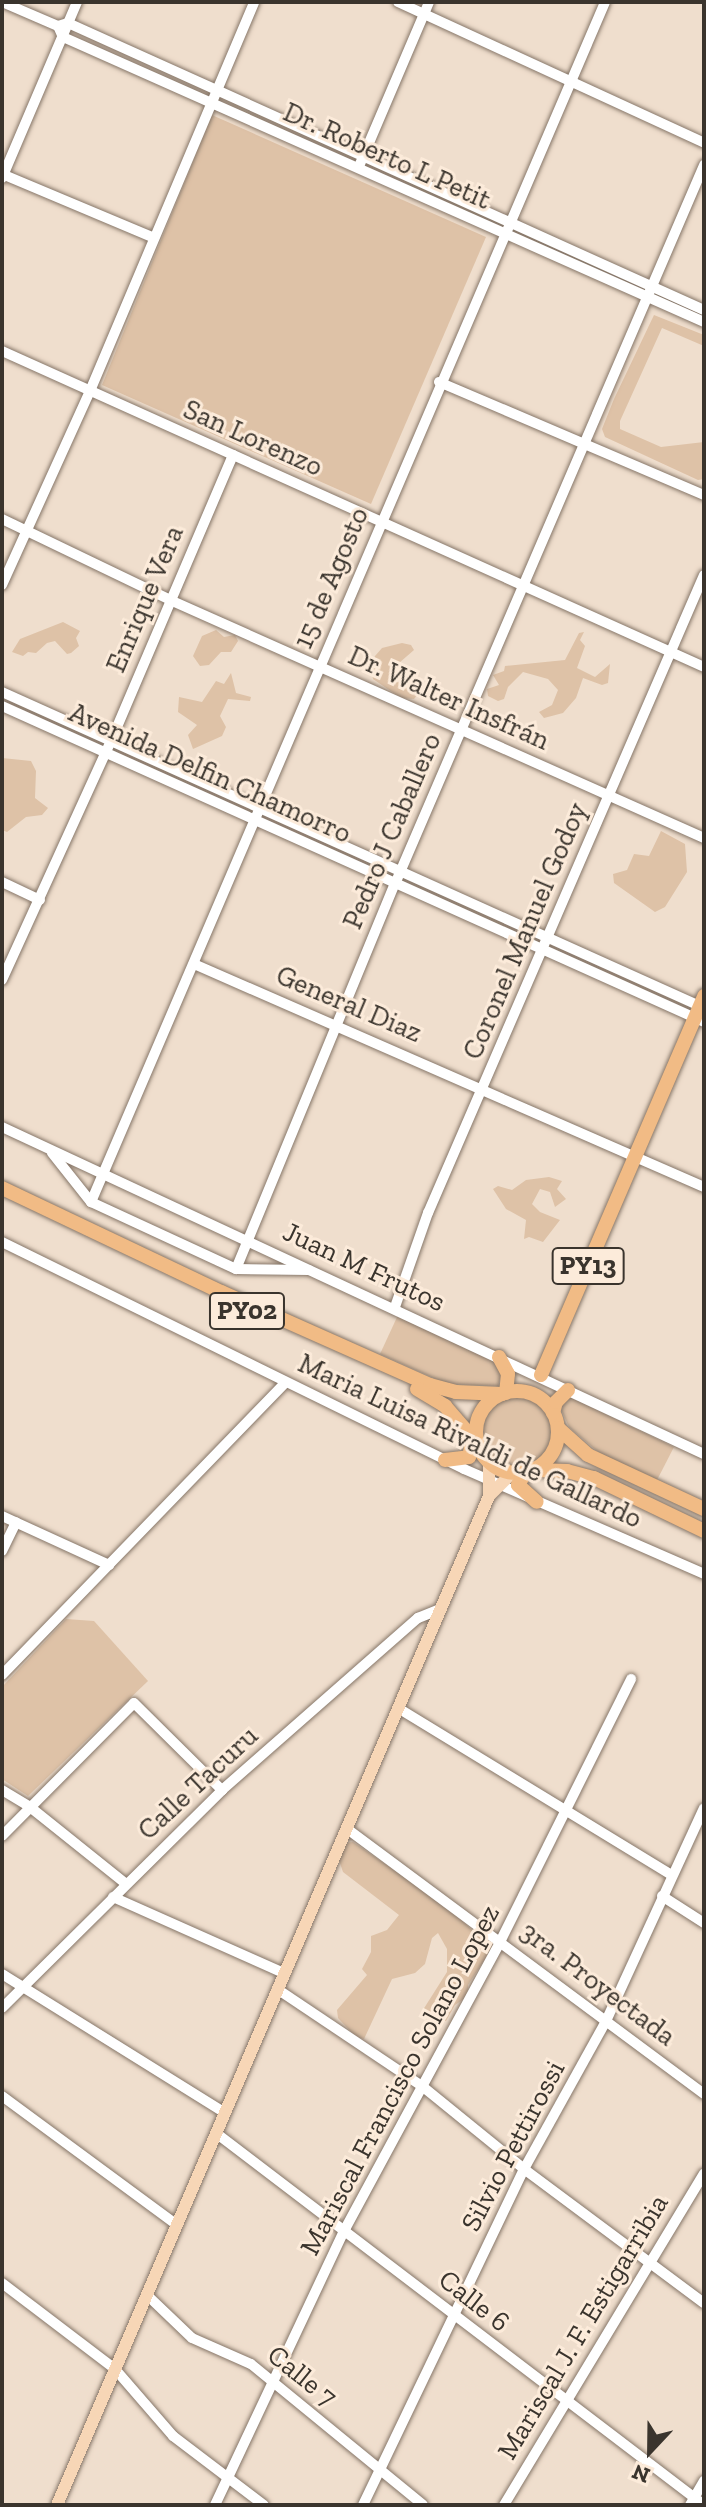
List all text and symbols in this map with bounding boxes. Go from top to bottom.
street label: Dr. Roberto L Petit [278,95,496,217]
street label: San Lorenzo [178,392,328,484]
street label: 15 de Agosto [286,502,376,654]
street label: Enrique Vera [99,520,191,678]
street label: Dr. Walter Insfrán [343,638,555,758]
street label: Avenida Delfin Chamorro [64,696,356,850]
street label: Pedro J Caballero [336,728,448,934]
street label: Coronel Manuel Godoy [456,798,594,1064]
street label: General Diaz [271,958,427,1050]
street label: Juan M Frutos [278,1215,450,1319]
road number: PY13 [550,1244,626,1288]
road number: PY02 [207,1289,287,1333]
street label: Maria Luisa Rivaldi de Gallardo [293,1346,647,1536]
street label: Calle Tacuru [131,1719,265,1847]
street label: Mariscal Francisco Solano Lopez [293,1899,507,2261]
street label: 3ra. Proyectada [514,1915,682,2053]
street label: Silvio Pettirossi [454,2055,572,2237]
street label: Mariscal J. F. Estigarribia [490,2188,676,2466]
street label: Calle 6 [432,2263,516,2339]
street label: Calle 7 [261,2338,343,2414]
north arrow [610,2411,690,2491]
text: N [628,2458,654,2489]

